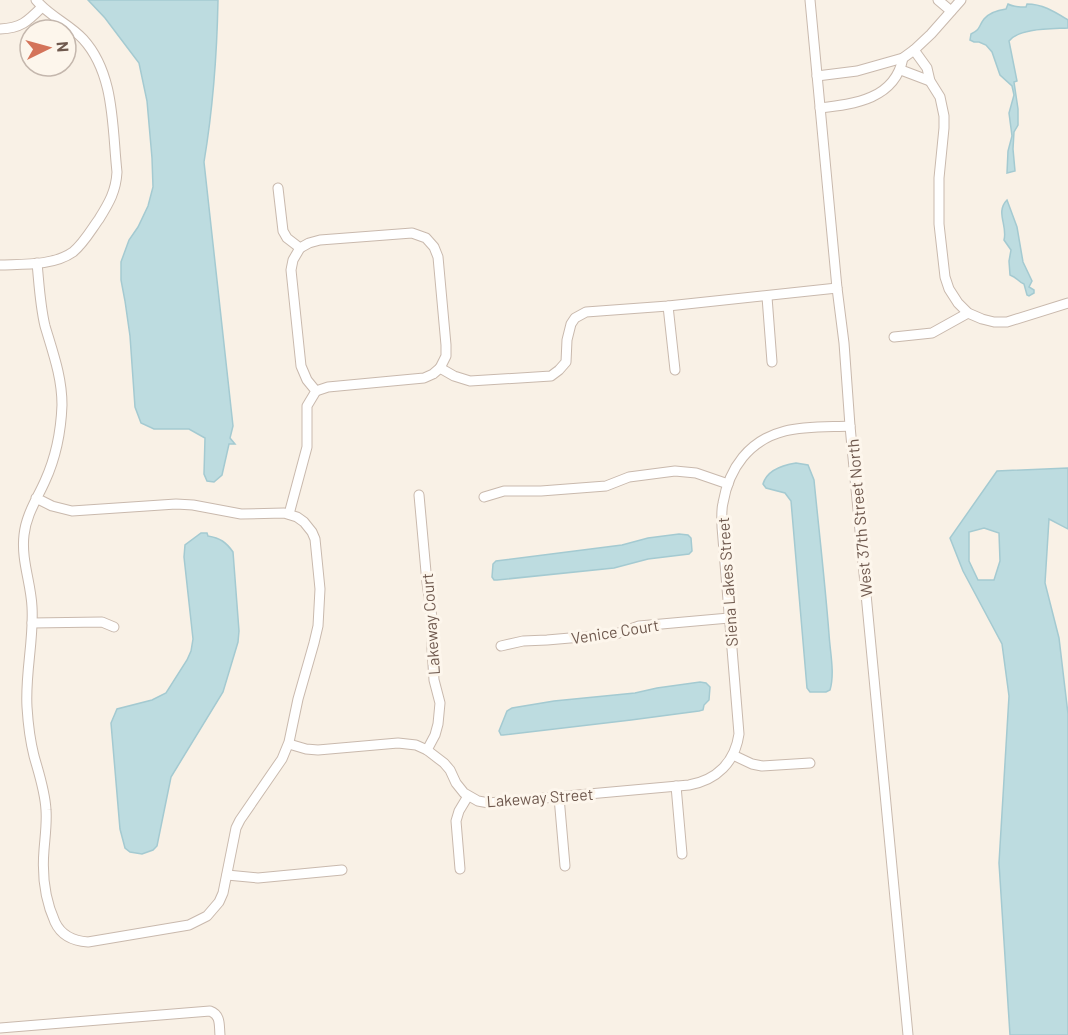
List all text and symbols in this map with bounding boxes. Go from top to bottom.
north arrow [18,18,78,78]
text: N [54,41,73,53]
street label: West 37th Street North [843,438,875,598]
street label: Siena Lakes Street [713,517,741,647]
street label: Lakeway Court [417,572,443,676]
street label: Venice Court [570,615,660,647]
street label: Lakeway Street [486,784,594,810]

